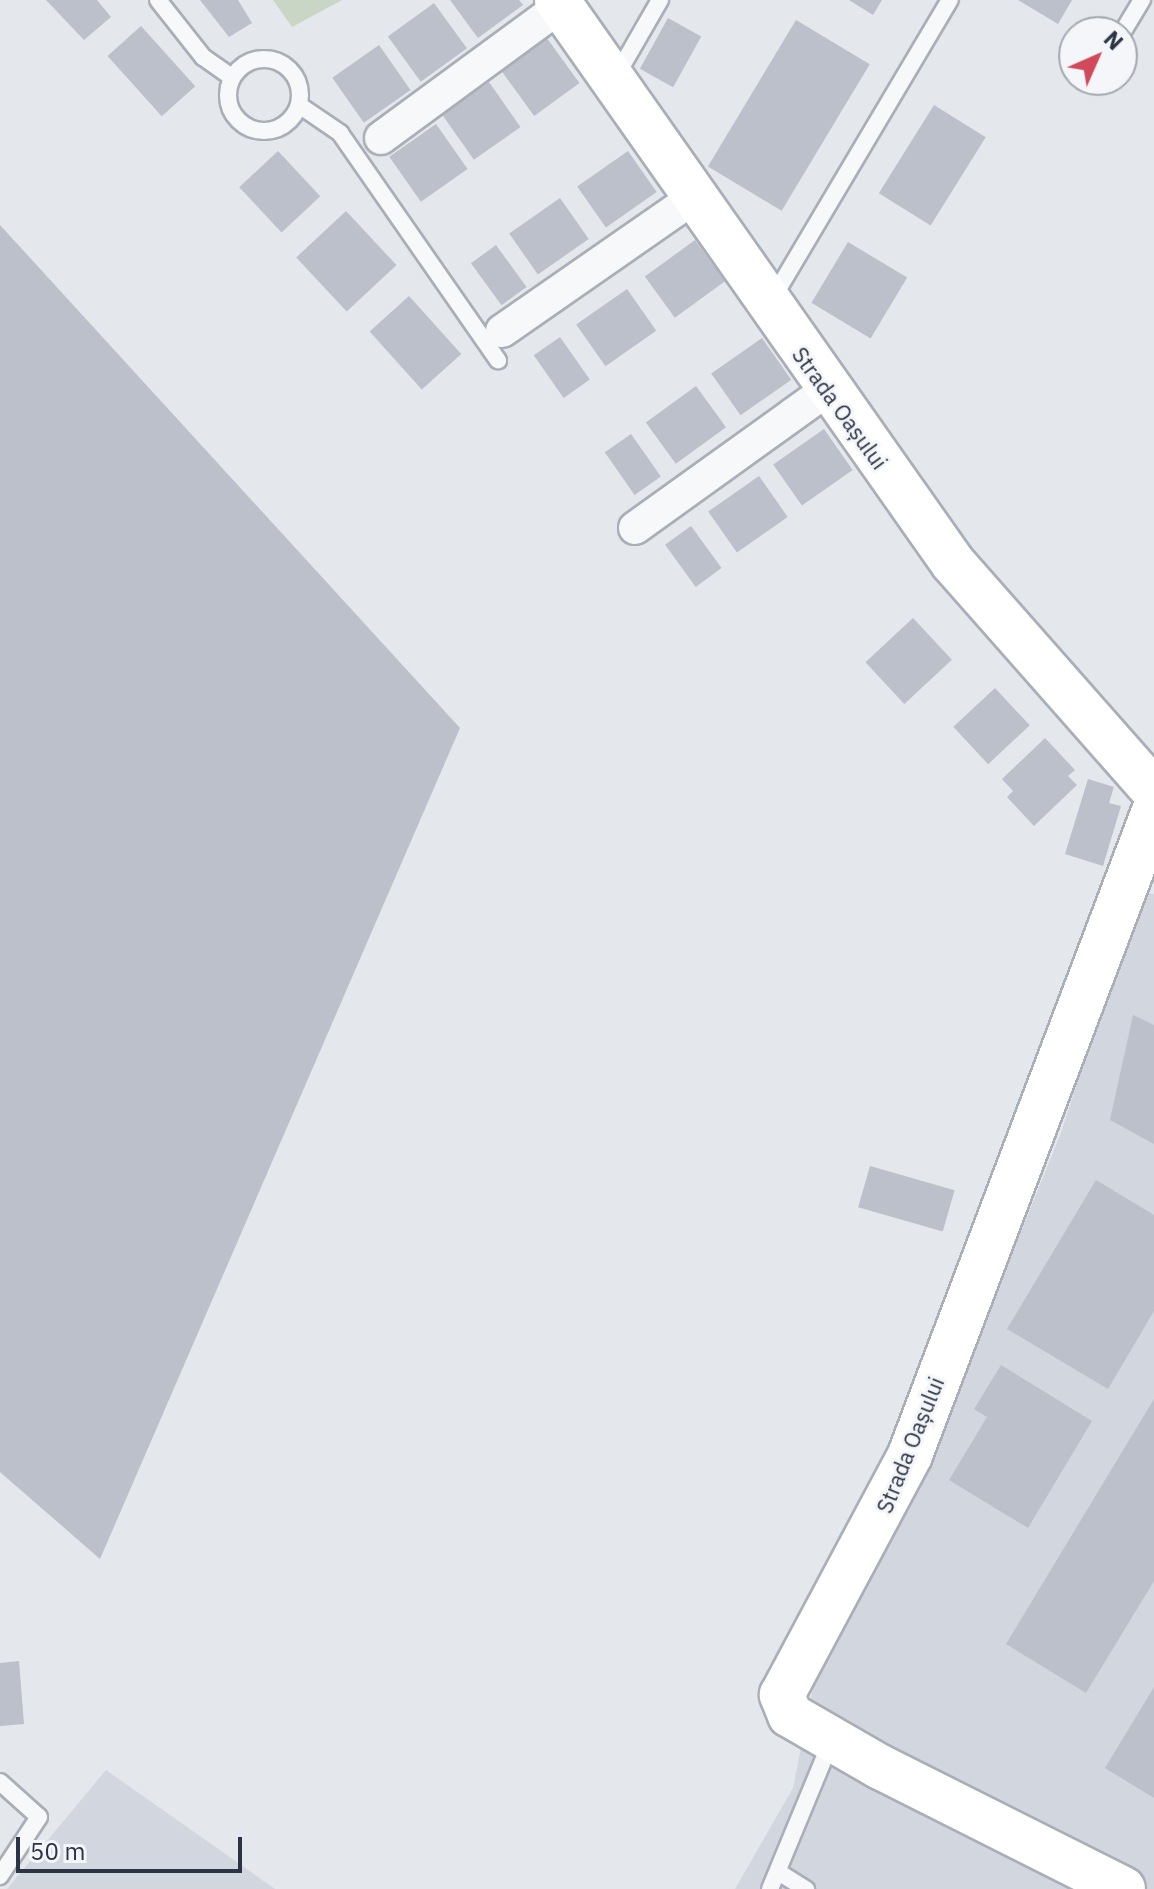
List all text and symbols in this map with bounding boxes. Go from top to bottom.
north arrow [1058,16,1138,96]
text: N [1098,24,1130,56]
street label: Strada Oașului [787,342,893,474]
street label: Strada Oașului [871,1373,949,1517]
scale bar [20,1821,246,1871]
text: 50 m [30,1835,85,1867]

